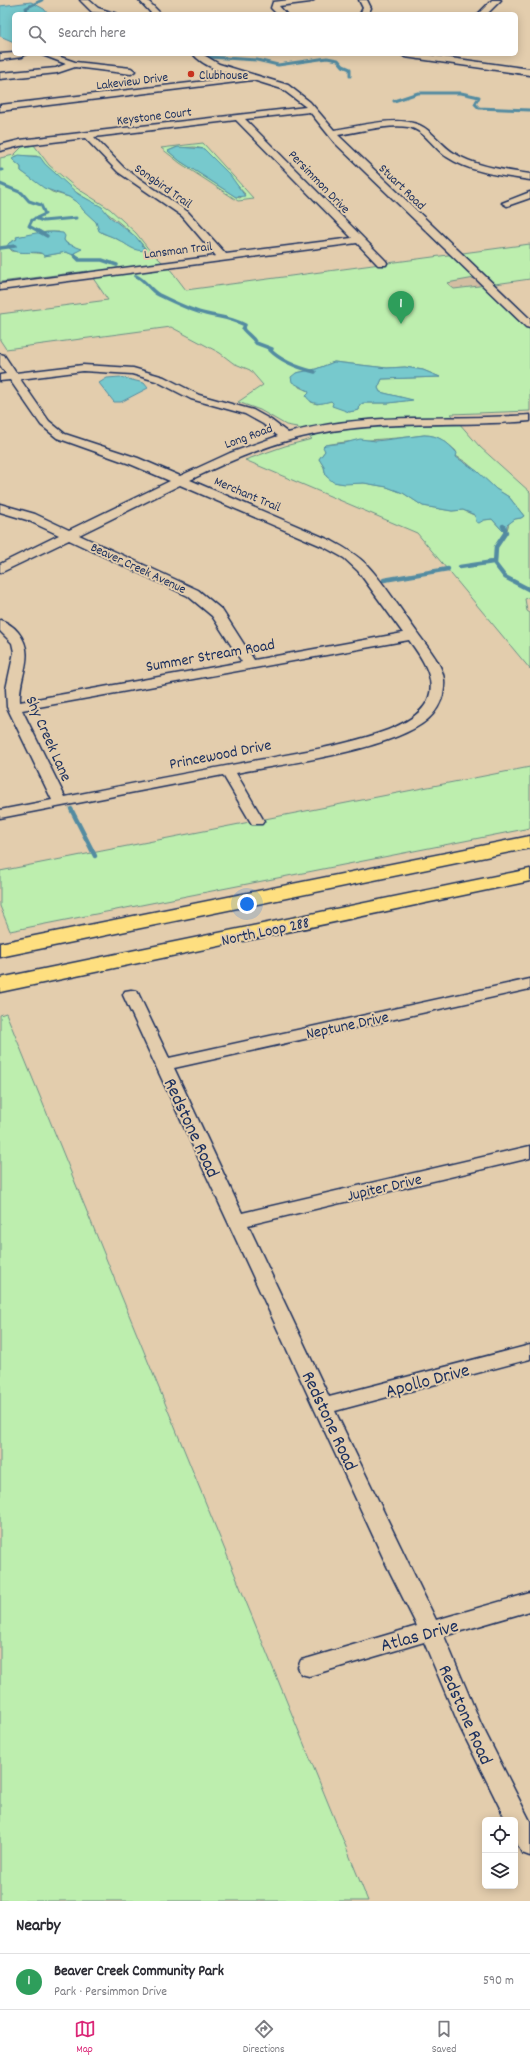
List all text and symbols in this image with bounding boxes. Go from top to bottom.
search box [12,12,518,56]
icon: search [26,23,48,45]
text: Search here [58,23,126,45]
place label: Clubhouse [199,67,249,86]
street label: Lakeview Drive [95,69,170,96]
marker: Clubhouse [186,69,196,79]
street label: Keystone Court [116,103,193,131]
street label: Persimmon Drive [283,147,354,219]
street label: Songbird Trail [130,160,195,214]
street label: Stuart Road [373,160,429,215]
street label: Lansman Trail [143,238,213,265]
pin: 1 [388,291,414,324]
street label: Long Road [222,420,276,455]
street label: Merchant Trail [211,473,283,518]
street label: Beaver Creek Avenue [87,539,189,600]
street label: Summer Stream Road [144,634,277,679]
street label: Shy Creek Lane [19,693,77,785]
street label: Princewood Drive [167,734,273,777]
your location [237,894,257,914]
street label: North Loop 288 [219,912,312,953]
street label: Neptune Drive [304,1006,391,1046]
street label: Redstone Road [155,1074,225,1183]
street label: Jupiter Drive [345,1169,424,1208]
street label: Apollo Drive [383,1358,473,1407]
street label: Redstone Road [293,1367,363,1476]
street label: Atlas Drive [378,1614,462,1661]
street label: Redstone Road [430,1661,498,1770]
map controls [482,1817,518,1889]
button: locate [482,1817,518,1853]
button: layers [482,1853,518,1889]
text: Nearby [16,1915,60,1939]
text: Beaver Creek Community Park [54,1961,224,1983]
text: 1 [28,1972,30,1991]
text: 590 m [483,1972,514,1991]
text: Park · Persimmon Drive [54,1983,167,2002]
tab: Map [74,2018,96,2058]
tab: Directions [243,2018,285,2058]
tab: Saved [432,2018,456,2058]

